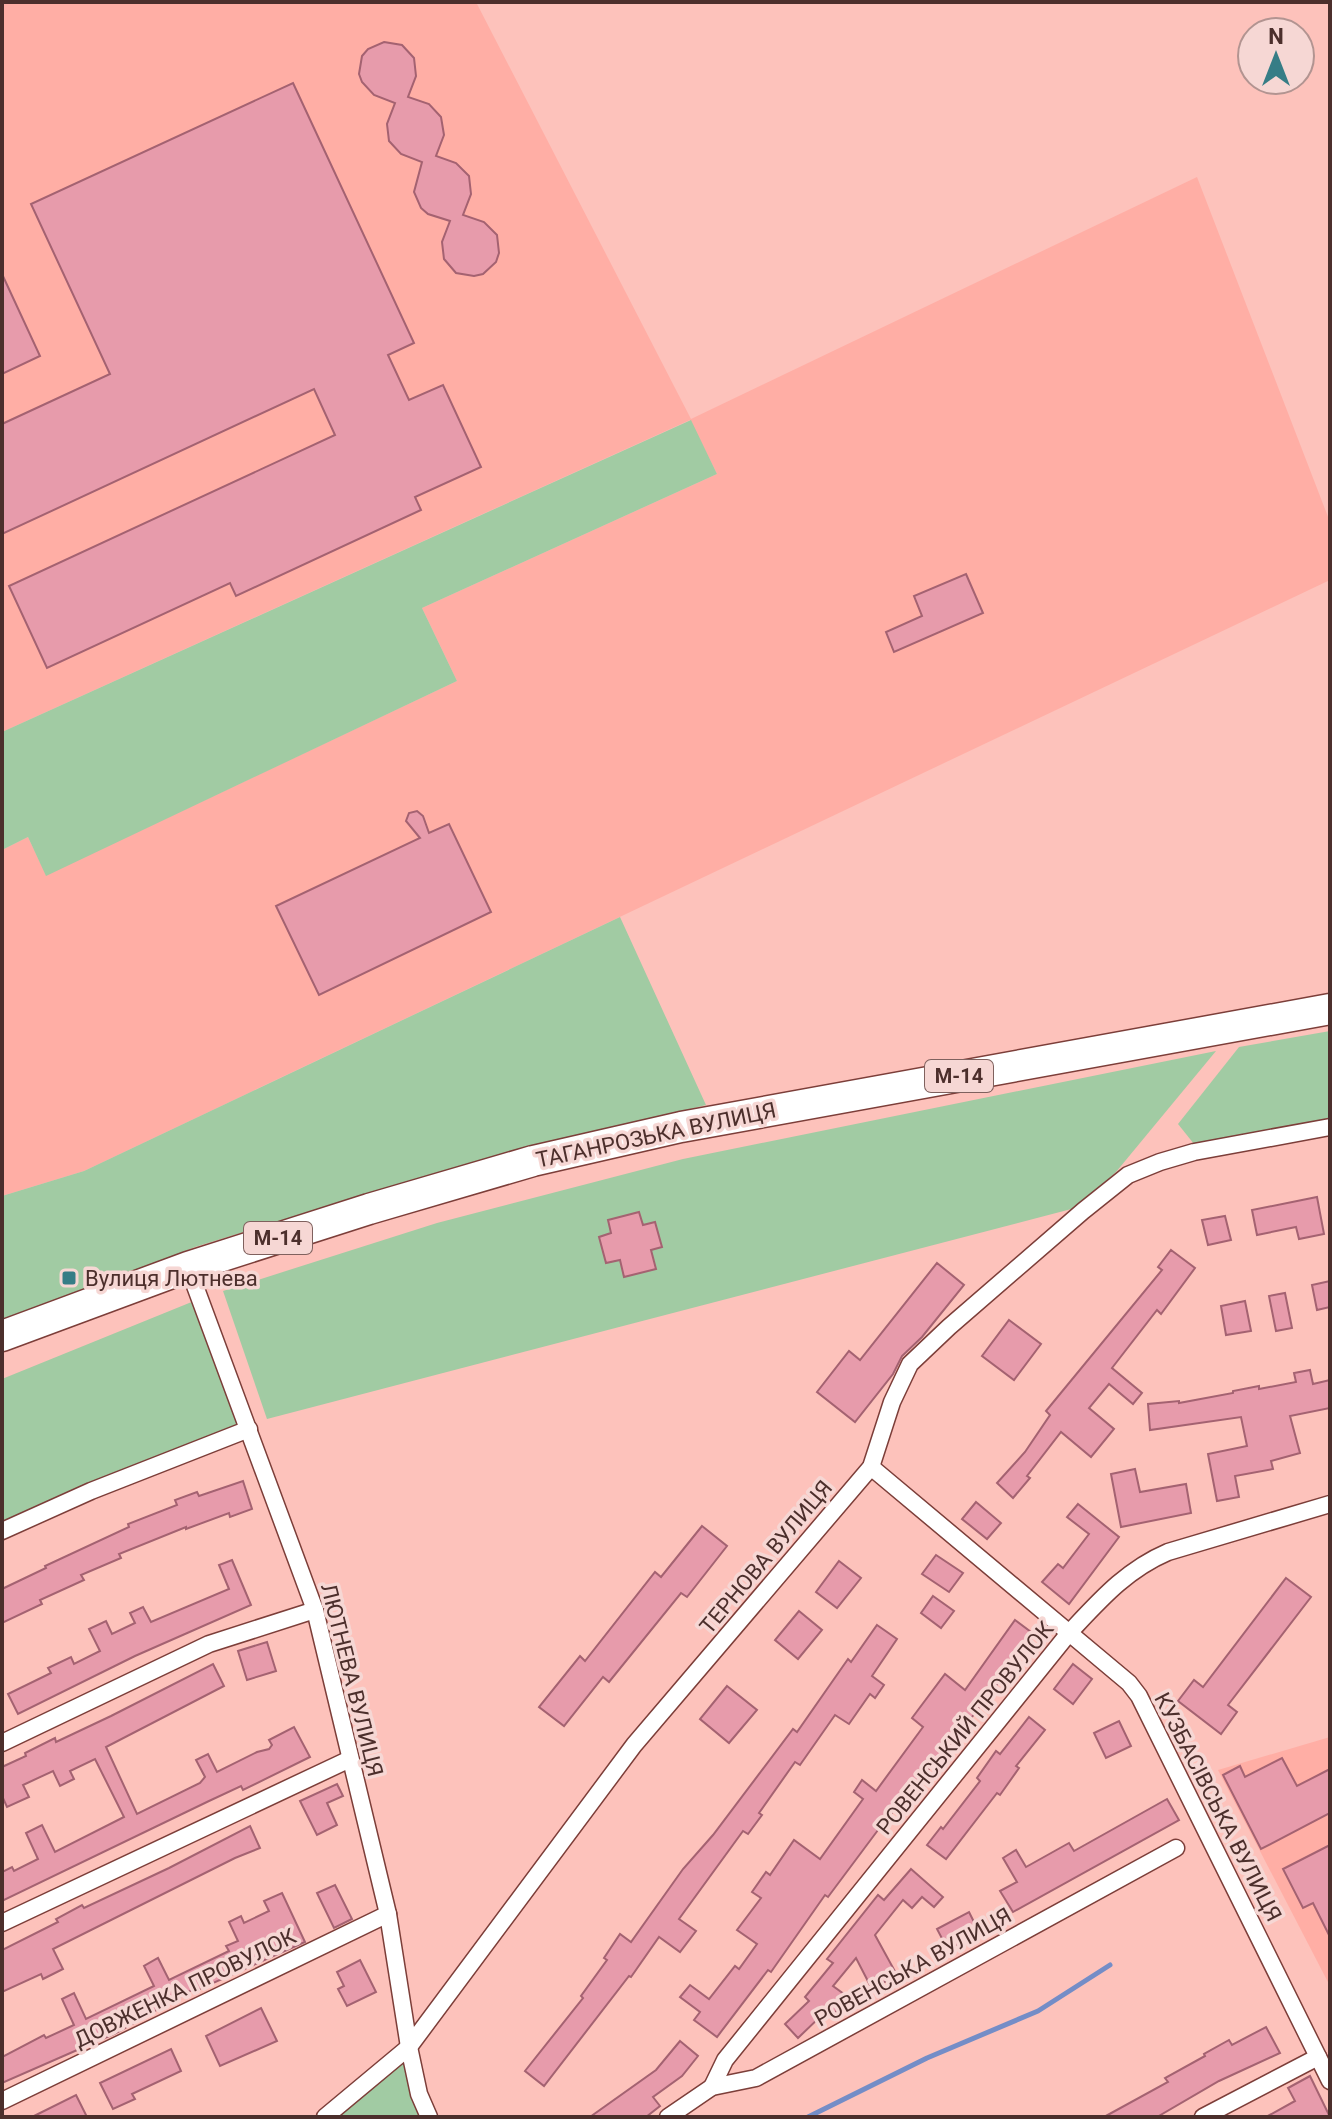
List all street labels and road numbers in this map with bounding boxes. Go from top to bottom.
road number: М-14 [925,1060,993,1092]
street label: ТАГАНРОЗЬКА ВУЛИЦЯ [534,1097,778,1173]
road number: М-14 [244,1222,312,1254]
street label: ТЕРНОВА ВУЛИЦЯ [695,1475,837,1639]
street label: ЛЮТНЕВА ВУЛИЦЯ [316,1581,388,1779]
street label: РОВЕНСЬКИЙ ПРОВУЛОК [871,1616,1059,1839]
street label: КУЗБАСІВСЬКА ВУЛИЦЯ [1149,1688,1287,1926]
street label: РОВЕНСЬКА ВУЛИЦЯ [810,1902,1016,2032]
street label: ДОВЖЕНКА ПРОВУЛОК [70,1923,301,2053]

